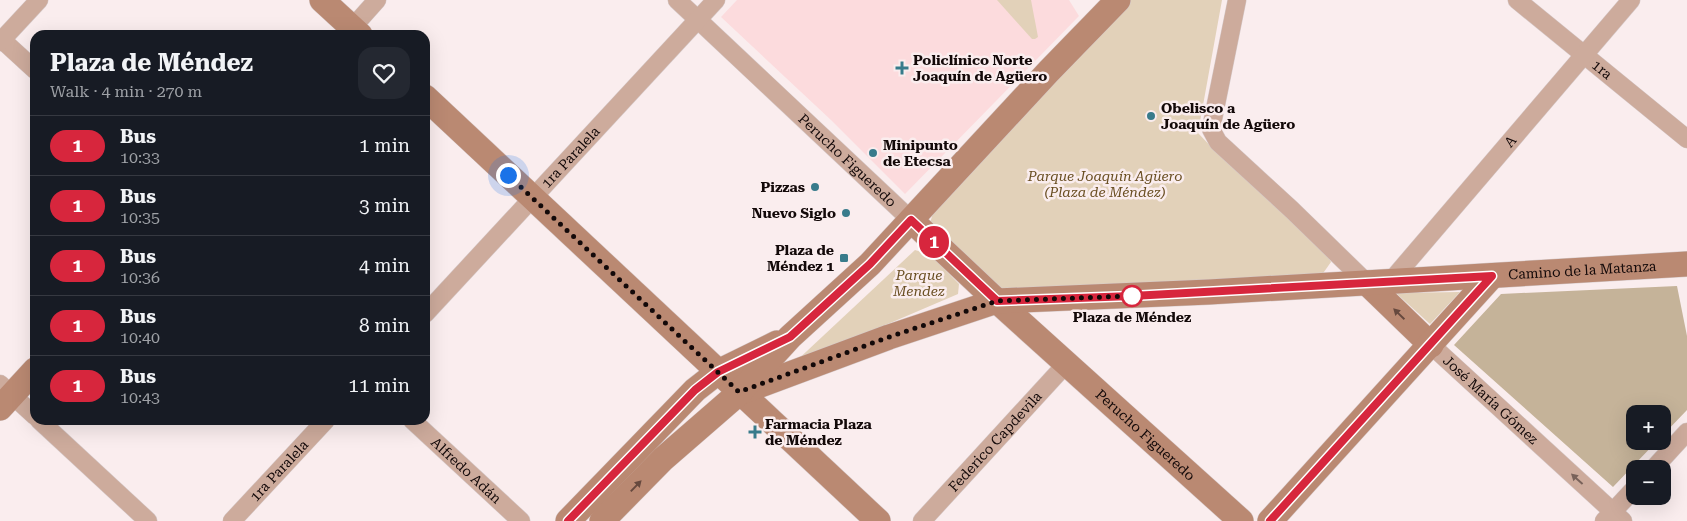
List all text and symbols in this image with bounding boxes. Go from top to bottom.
button: heart [358,47,410,99]
text: Plaza de Méndez [50,49,253,77]
place label: Policlínico Norte Joaquín de Agüero [913,52,1047,84]
street label: 1ra [1589,57,1616,83]
marker: Policlínico Norte Joaquín de Agüero [895,61,909,75]
text: Walk · 4 min · 270 m [50,82,202,101]
place label: Obelisco a Joaquín de Agüero [1161,100,1295,132]
marker: Obelisco a Joaquín de Agüero [1145,110,1157,122]
street label: Perucho Figueredo [795,111,900,210]
street label: 1ra Paralela [538,123,603,191]
text: Bus [120,125,156,148]
street label: A [1501,132,1520,150]
text: 1 min [359,134,410,157]
text: 1 [72,135,83,156]
place label: Minipunto de Etecsa [883,137,958,169]
marker: Minipunto de Etecsa [867,147,879,159]
text: 10:33 [120,148,160,167]
your location [496,163,521,188]
park label: Parque Joaquín Agüero (Plaza de Méndez) [1027,168,1182,200]
place label: Pizzas [760,179,805,195]
marker: Pizzas [809,181,821,193]
text: Bus [120,185,156,208]
text: 3 min [359,194,410,217]
text: 1 [72,195,83,216]
place label: Nuevo Siglo [752,205,836,221]
marker: Nuevo Siglo [840,207,852,219]
text: 10:35 [120,208,160,227]
line badge: 1 [918,226,950,258]
text: 1 [929,231,939,252]
place label: Plaza de Méndez 1 [767,242,834,274]
text: Bus [120,245,156,268]
marker: Plaza de Méndez 1 [838,252,850,264]
text: 4 min [359,254,410,277]
text: 1 [72,255,83,276]
street label: Camino de la Matanza [1508,258,1657,282]
park label: Parque Mendez [892,267,945,299]
text: 10:36 [120,268,160,287]
marker: Plaza de Méndez [1121,285,1143,307]
text: Bus [120,305,156,328]
one-way arrow [1393,308,1405,320]
place label: Plaza de Méndez [1073,309,1191,325]
text: 8 min [359,314,410,337]
text: 1 [72,315,83,336]
text: 10:40 [120,328,160,347]
street label: José María Gómez [1440,352,1542,447]
text: Bus [120,365,156,388]
text: 11 min [348,374,410,397]
text: 1 [72,375,83,396]
street label: Perucho Figueredo [1092,386,1198,484]
text: 10:43 [120,388,160,407]
street label: Federico Capdevila [945,388,1045,495]
map controls [1626,405,1671,505]
button: + [1626,405,1671,450]
place label: Farmacia Plaza de Méndez [765,416,872,448]
marker: Farmacia Plaza de Méndez [749,426,761,438]
street label: Alfredo Adán [428,434,505,507]
street label: 1ra Paralela [247,436,312,504]
button: − [1626,460,1671,505]
one-way arrow [1571,473,1583,485]
one-way arrow [630,480,642,492]

